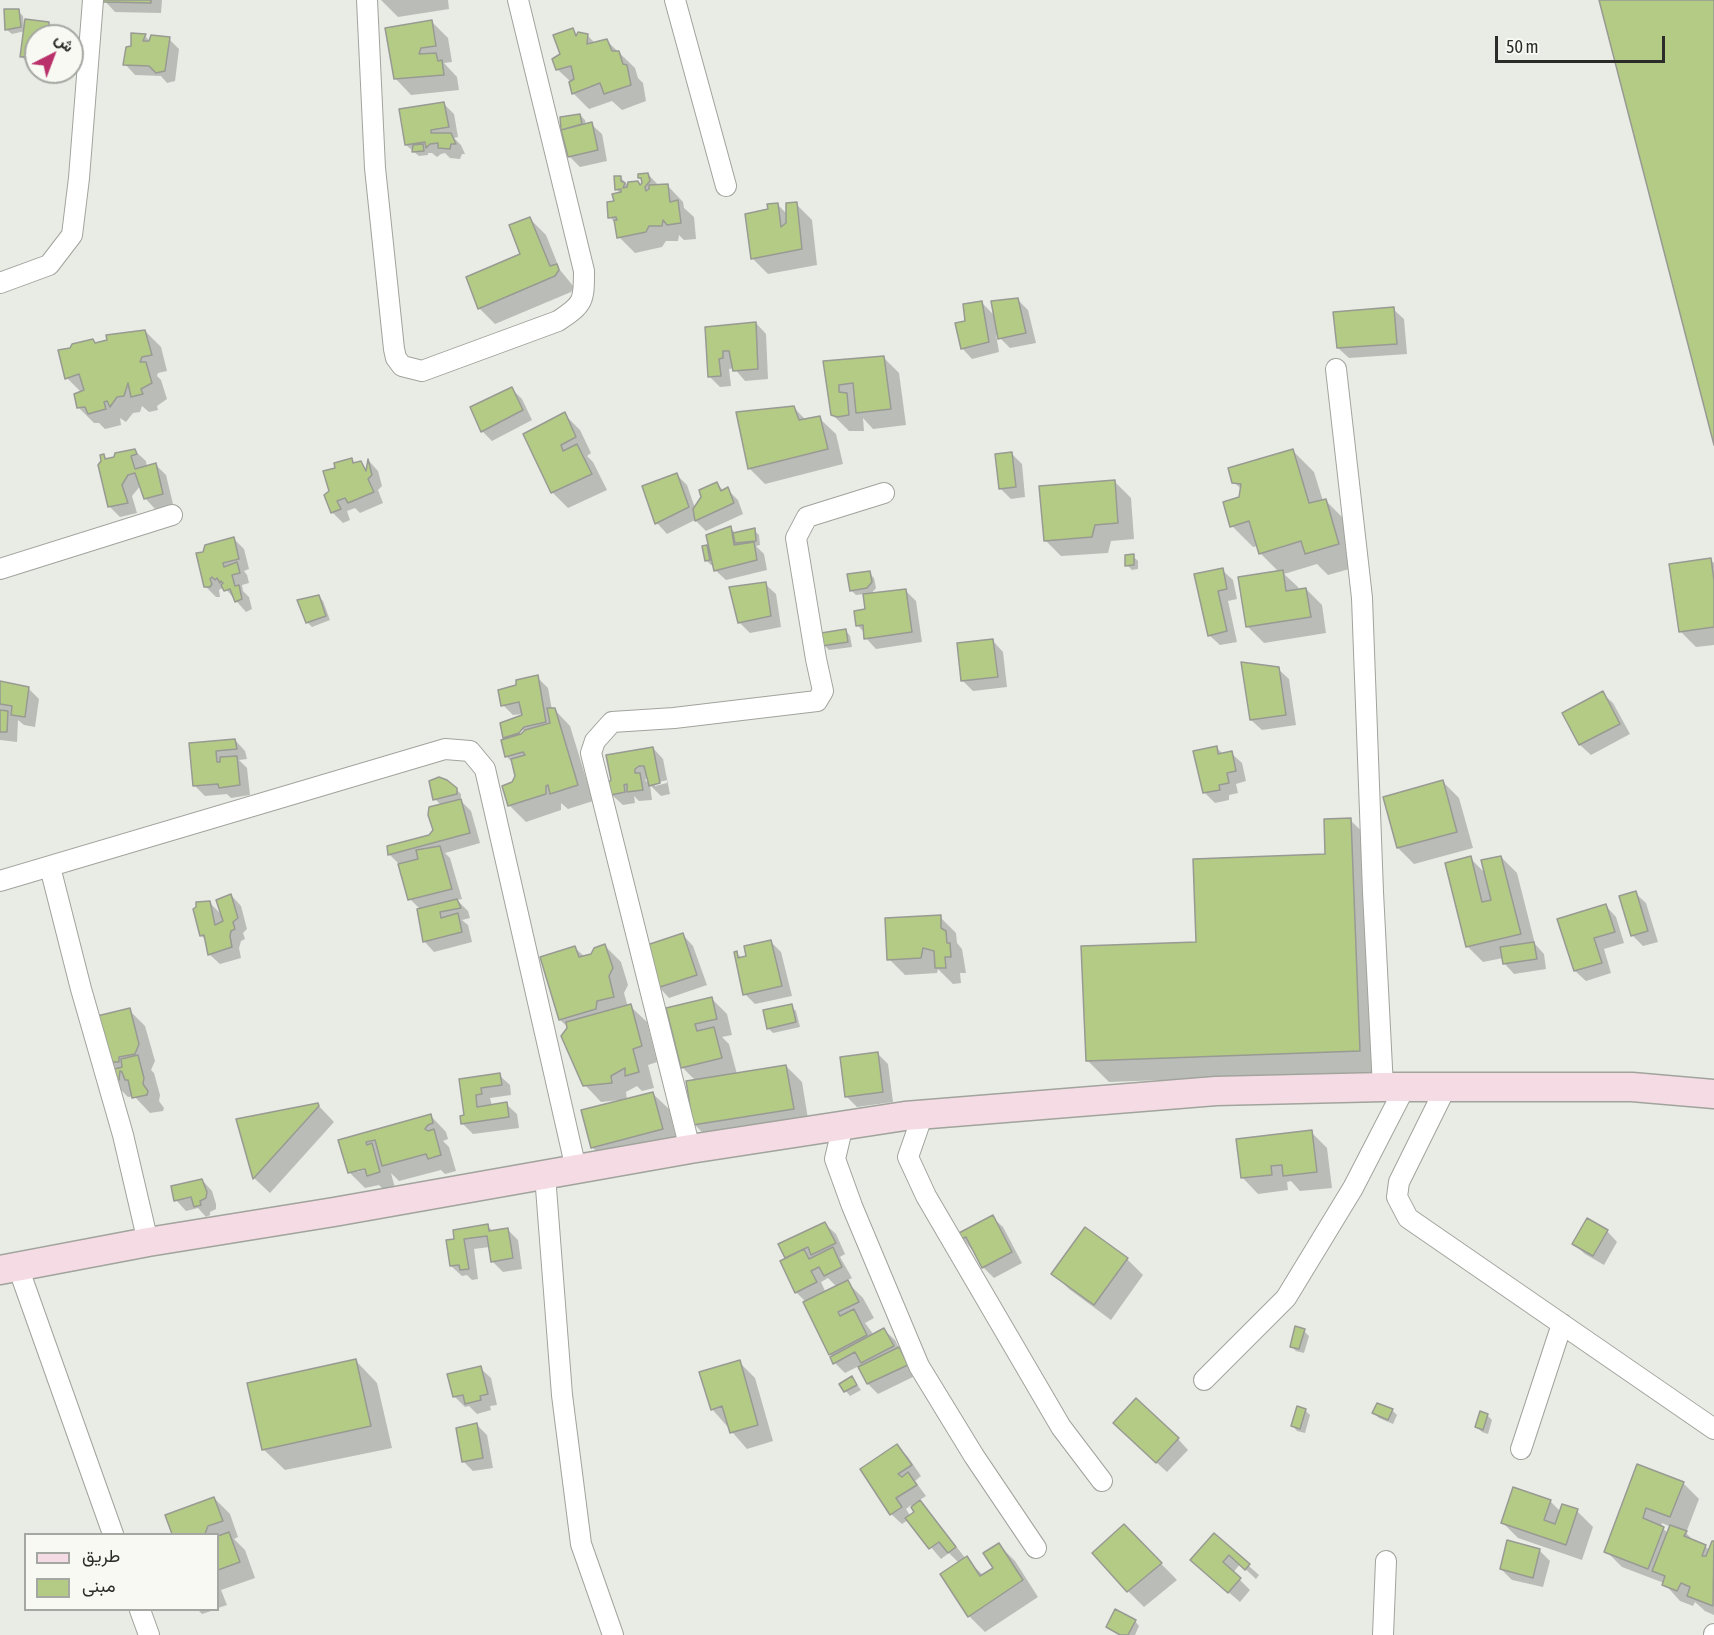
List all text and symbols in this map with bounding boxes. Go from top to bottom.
north arrow [24,24,84,84]
scale bar [1498,24,1668,62]
text: ش [52,29,78,55]
text: 50 m [1506,36,1538,57]
legend [24,1533,219,1611]
text: طريق [82,1545,120,1566]
text: مبنى [82,1575,116,1596]

